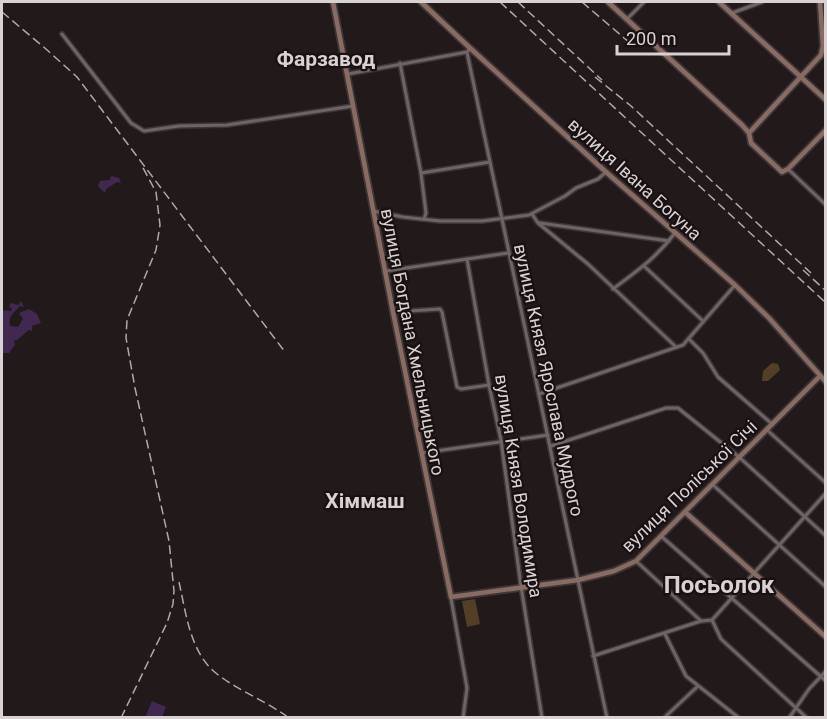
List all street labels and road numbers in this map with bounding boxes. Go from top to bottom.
street label: вулиця Івана Богуна [564,114,706,244]
street label: вулиця Богдана Хмельницького [377,207,449,477]
street label: вулиця Князя Ярослава Мудрого [510,242,588,518]
street label: вулиця Князя Володимира [491,373,547,599]
street label: вулиця Поліської Січі [617,416,761,556]

